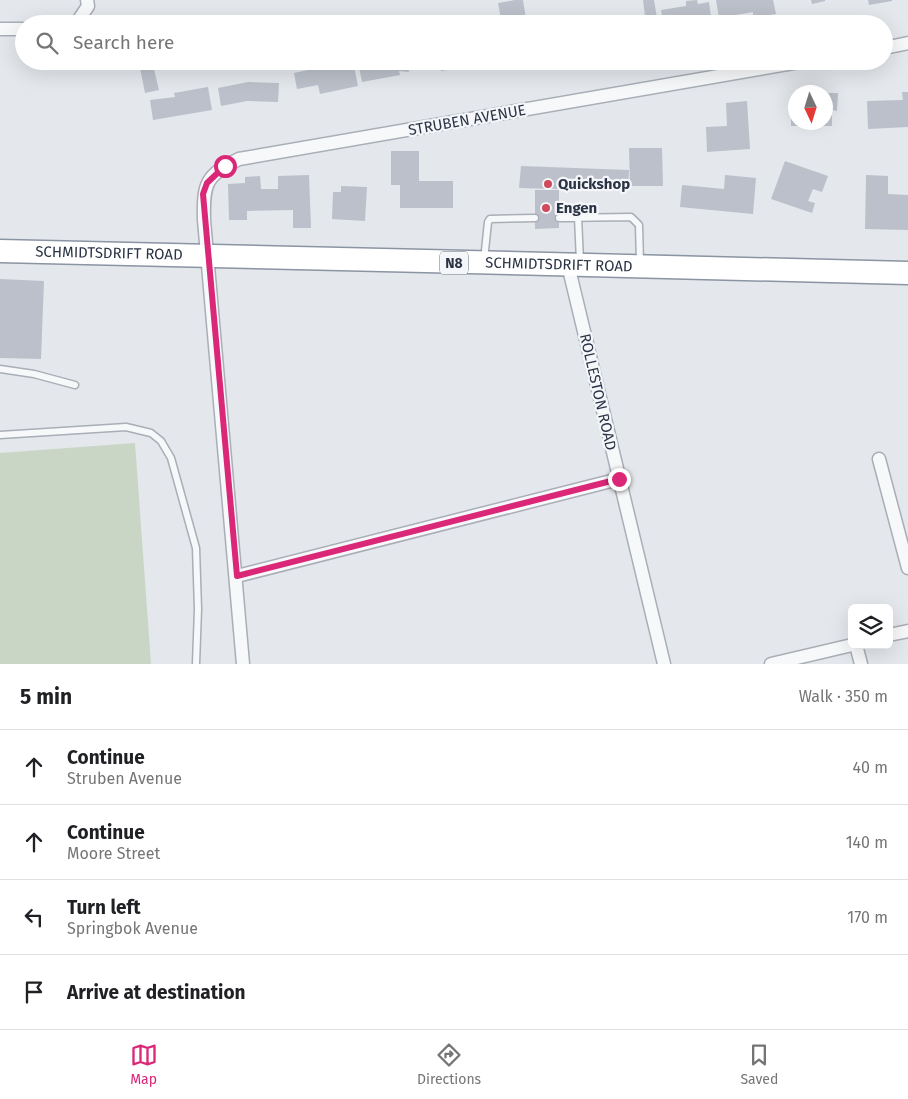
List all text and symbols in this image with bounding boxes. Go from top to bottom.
search box [15,15,893,70]
icon: search [33,29,61,57]
text: Search here [73,31,174,54]
north arrow [788,85,833,130]
street label: STRUBEN AVENUE [407,101,527,139]
route start [214,155,237,178]
place label: Quickshop [558,175,630,193]
marker: Quickshop [542,178,554,190]
place label: Engen [556,199,597,217]
marker: Engen [540,202,552,214]
street label: SCHMIDTSDRIFT ROAD [35,243,183,264]
road number: N8 [440,252,468,274]
street label: SCHMIDTSDRIFT ROAD [485,253,633,275]
street label: ROLLESTON ROAD [576,332,620,452]
route end [608,468,631,491]
map controls [848,604,893,649]
button: layers [848,604,893,649]
text: 5 min [20,684,72,710]
text: Walk · 350 m [799,687,888,706]
text: Continue [67,746,145,769]
icon: ahead [20,753,48,781]
text: 40 m [853,758,888,777]
text: Struben Avenue [67,769,182,788]
text: Continue [67,821,145,844]
icon: ahead [20,828,48,856]
text: 140 m [846,833,888,852]
text: Moore Street [67,844,160,863]
text: Turn left [67,896,141,919]
icon: left [20,903,48,931]
text: 170 m [847,908,888,927]
text: Springbok Avenue [67,919,198,938]
icon: arrive [20,978,48,1006]
text: Arrive at destination [67,981,246,1004]
tab: Map [130,1041,158,1088]
tab: Directions [417,1041,481,1088]
tab: Saved [740,1041,778,1088]

